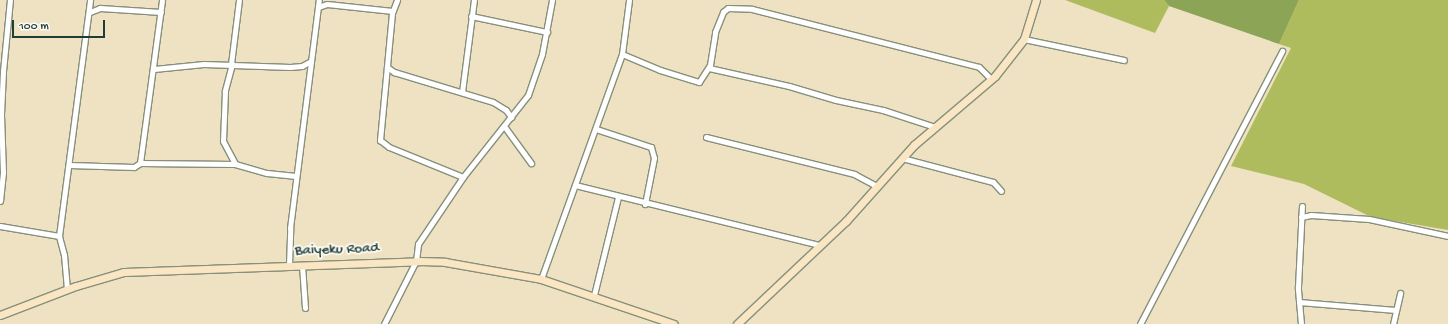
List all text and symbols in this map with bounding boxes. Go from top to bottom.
scale bar [14,12,107,38]
text: 100 m [19,20,49,34]
street label: Baiyeku Road [295,240,379,260]

